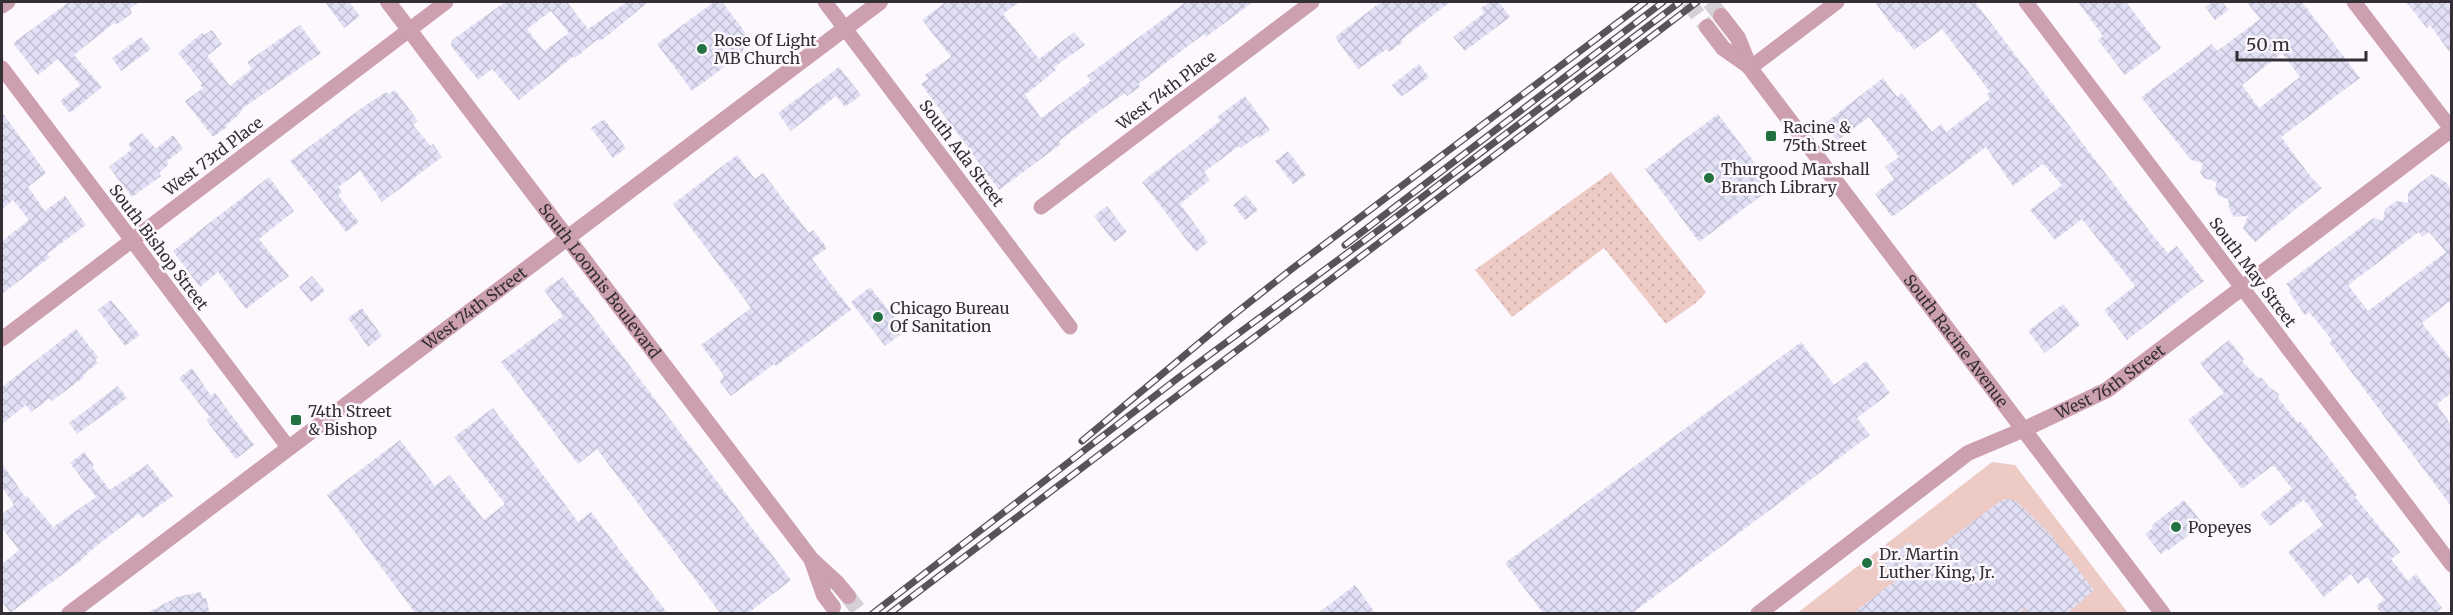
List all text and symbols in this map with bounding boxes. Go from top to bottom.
scale bar [2237,24,2366,62]
place label: Rose Of Light MB Church [714,30,817,68]
text: 50 m [2246,33,2290,56]
marker: Rose Of Light MB Church [695,42,709,56]
street label: West 74th Place [1111,46,1220,135]
street label: South Ada Street [915,96,1009,211]
street label: West 73rd Place [159,112,267,201]
place label: Racine & 75th Street [1783,117,1867,155]
marker: Racine & 75th Street [1764,129,1778,143]
place label: Thurgood Marshall Branch Library [1721,159,1870,197]
marker: Thurgood Marshall Branch Library [1702,171,1716,185]
street label: South Bishop Street [105,180,213,314]
street label: South Loomis Boulevard [535,199,665,362]
street label: South May Street [2205,213,2301,331]
street label: West 74th Street [418,262,531,354]
street label: South Racine Avenue [1900,270,2013,411]
place label: Chicago Bureau Of Sanitation [890,298,1010,336]
marker: Chicago Bureau Of Sanitation [871,310,885,324]
street label: West 76th Street [2051,340,2169,424]
place label: 74th Street & Bishop [308,401,392,439]
marker: 74th Street & Bishop [289,413,303,427]
place label: Popeyes [2188,517,2252,537]
marker: Popeyes [2169,520,2183,534]
place label: Dr. Martin Luther King, Jr. [1879,544,1995,582]
marker: Dr. Martin Luther King, Jr. [1860,556,1874,570]

